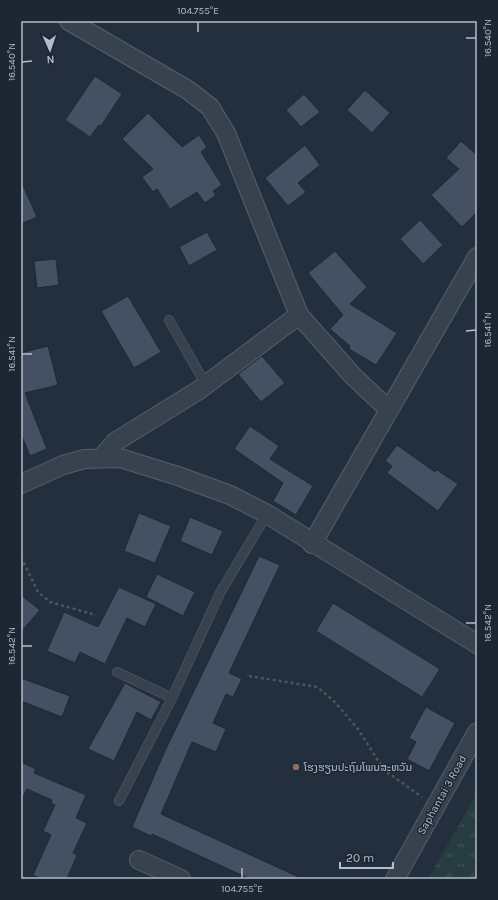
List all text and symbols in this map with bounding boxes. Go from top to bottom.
text: 104.755°E [177,5,219,17]
text: 16.540°N [482,19,494,57]
north arrow [30,30,70,70]
text: 16.540°N [6,43,18,81]
text: N [46,53,55,66]
text: 16.541°N [482,312,494,348]
text: 16.541°N [6,336,18,372]
text: 16.542°N [482,604,494,642]
text: 16.542°N [6,627,18,665]
street label: Saphantai 3 Road [415,753,469,837]
place label: ໂຮງຮຽນປະຖົມໂພນສະຫວັນ [303,761,412,774]
marker: ໂຮງຮຽນປະຖົມໂພນສະຫວັນ [291,762,301,772]
scale bar [340,844,393,870]
text: 20 m [346,851,374,865]
text: 104.755°E [221,883,263,895]

